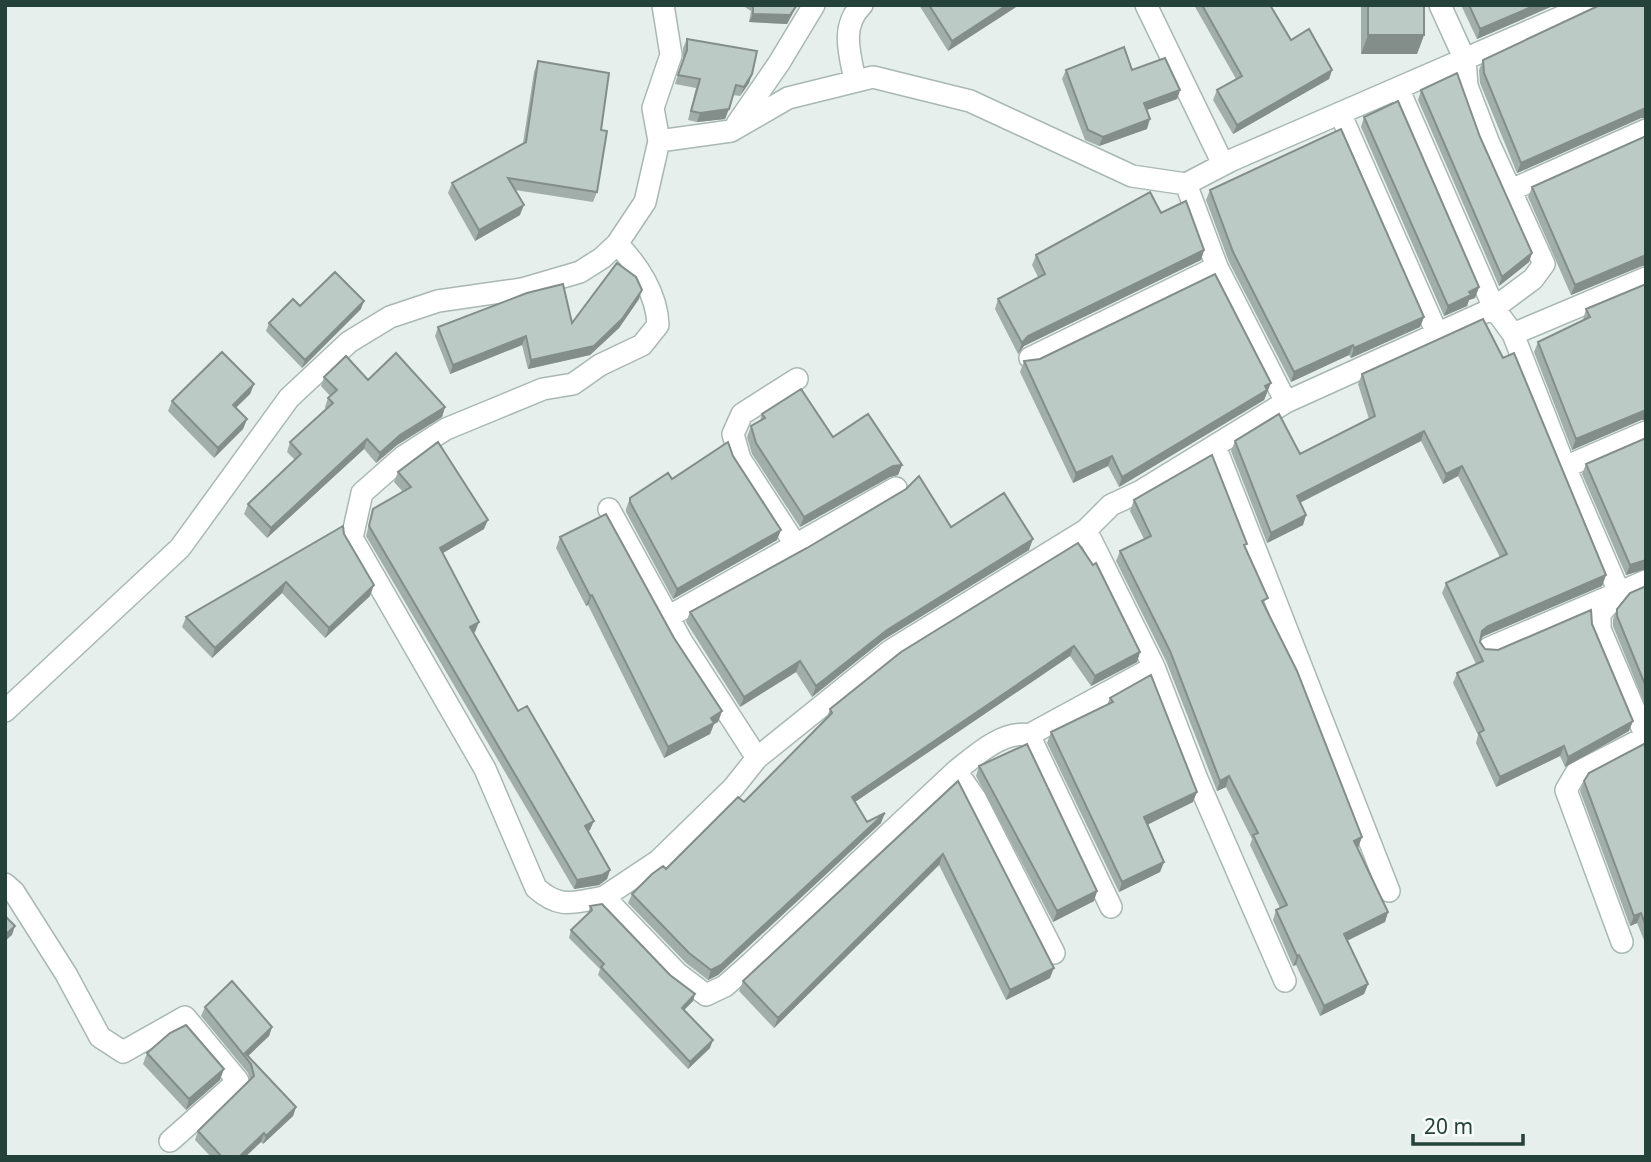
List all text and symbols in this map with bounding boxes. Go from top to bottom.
scale bar [1413,1102,1523,1146]
text: 20 m [1424,1112,1473,1140]

